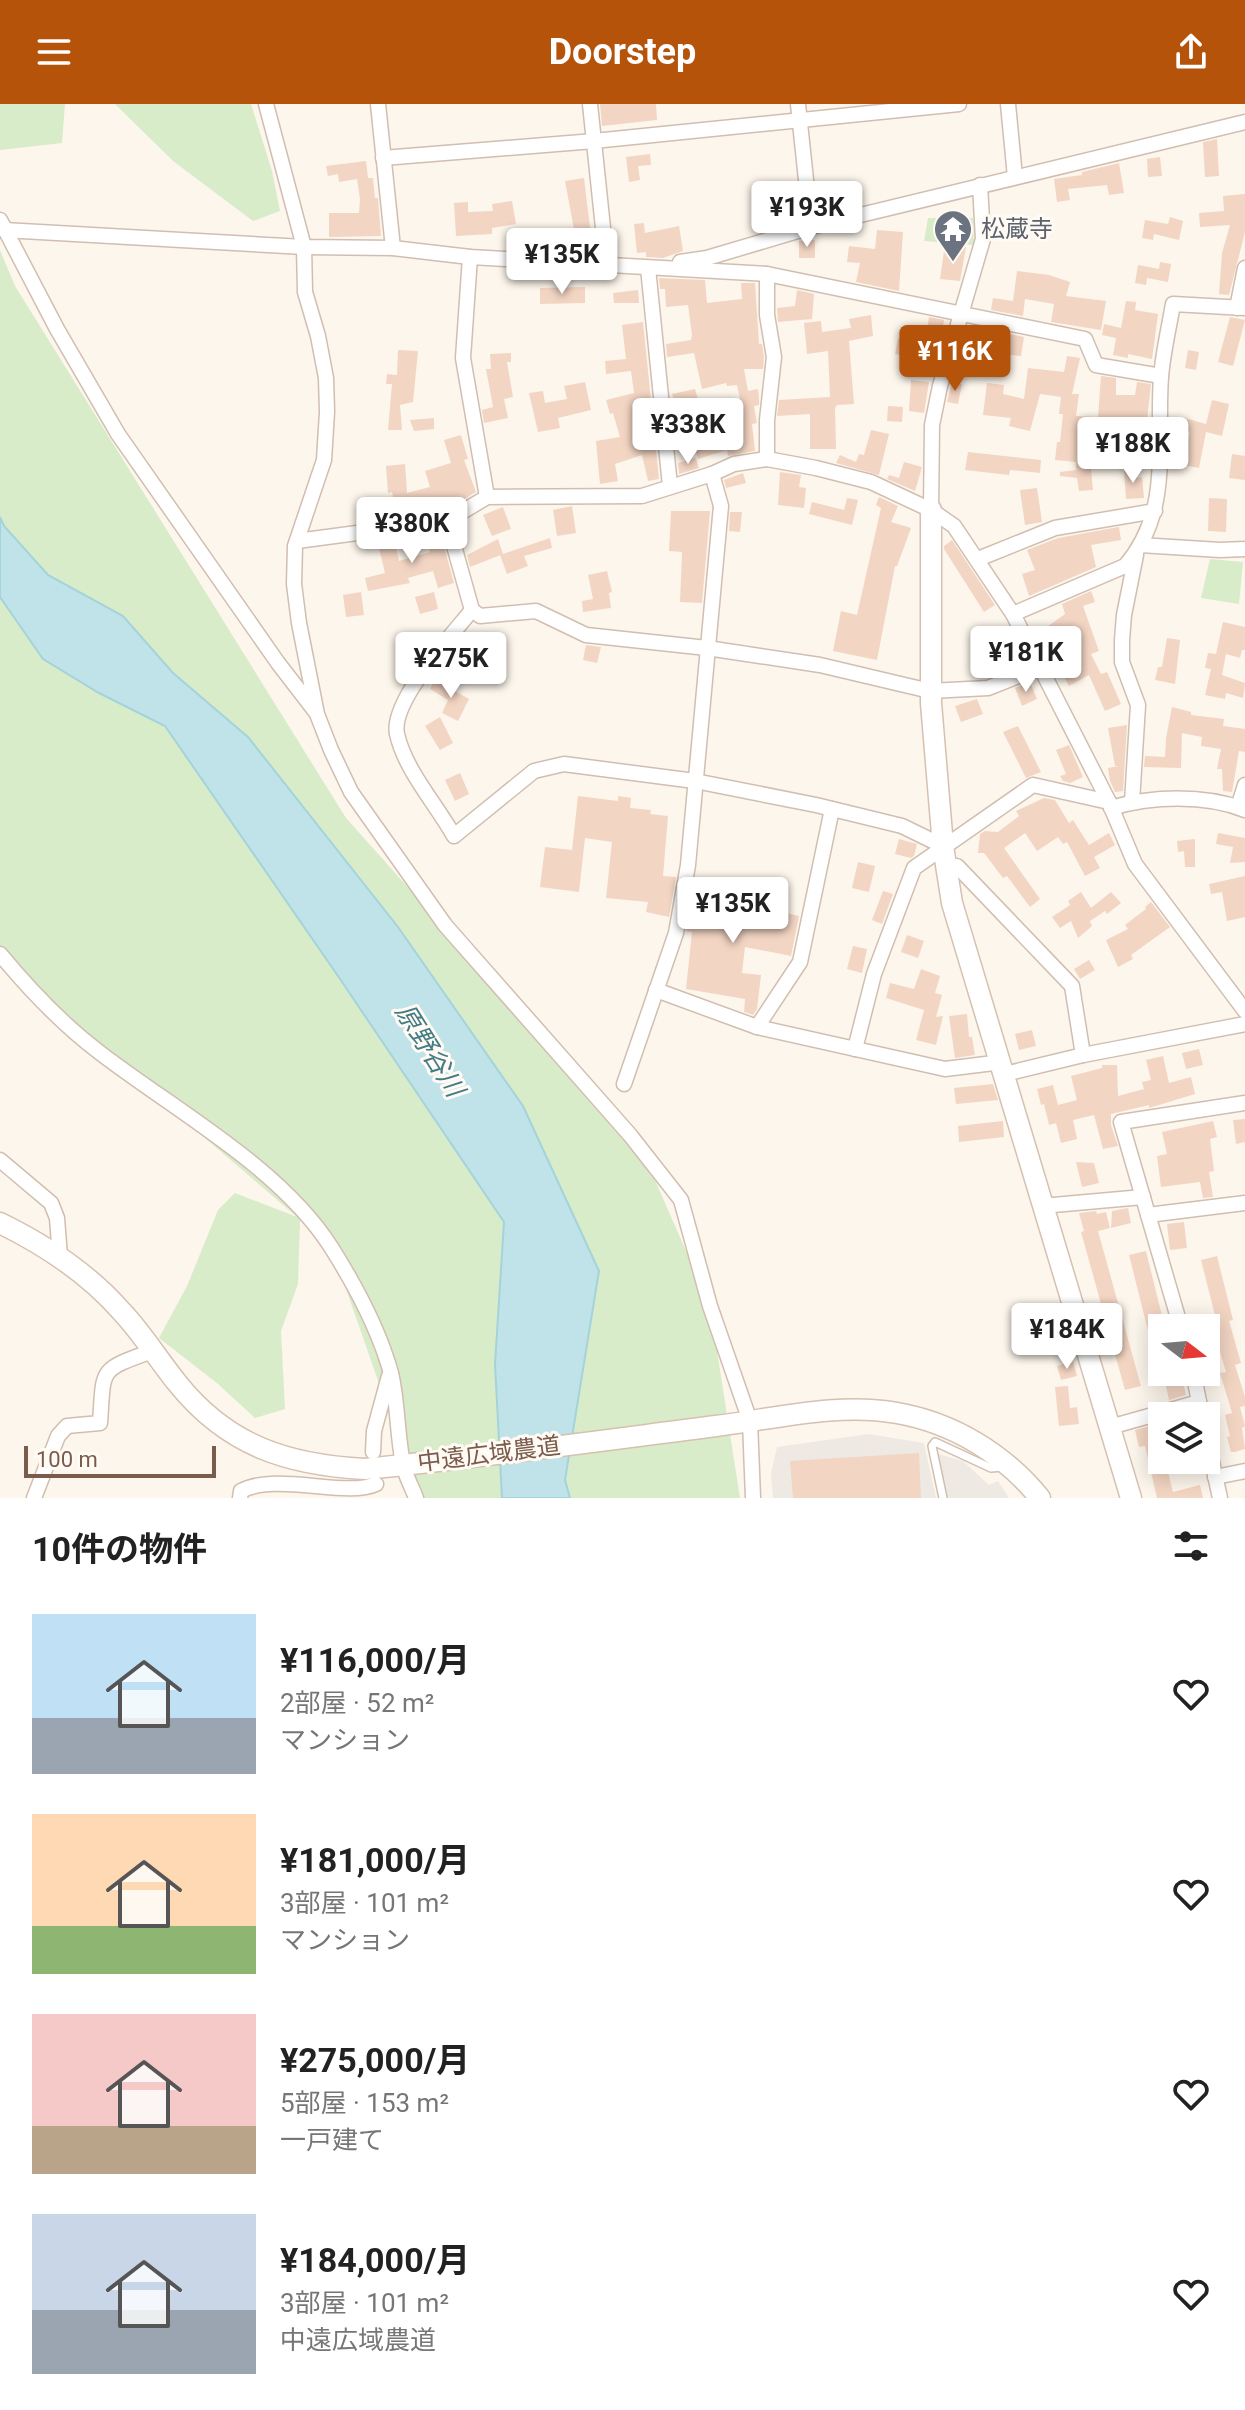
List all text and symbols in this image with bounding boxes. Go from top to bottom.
icon: menu [32,30,76,74]
icon: share [1169,30,1213,74]
text: Doorstep [549,31,696,73]
pin: ¥193K [751,181,863,249]
text: ¥193K [769,192,845,222]
temple icon: 松蔵寺 [932,208,974,263]
place label: 松蔵寺 [981,215,1053,243]
pin: ¥135K [506,228,618,296]
text: ¥135K [524,239,600,269]
pin: ¥116K [899,325,1011,393]
text: ¥116K [917,336,993,366]
pin: ¥338K [632,398,744,466]
text: ¥338K [650,409,726,439]
pin: ¥188K [1077,417,1189,485]
text: ¥188K [1095,428,1171,458]
pin: ¥380K [356,497,468,565]
text: ¥380K [374,508,450,538]
pin: ¥181K [970,626,1082,694]
pin: ¥275K [395,632,507,700]
text: ¥181K [988,637,1064,667]
text: ¥275K [413,643,489,673]
pin: ¥135K [677,877,789,945]
text: ¥135K [695,888,771,918]
water label: 原野谷川 [390,998,472,1105]
pin: ¥184K [1011,1303,1123,1371]
text: ¥184K [1029,1314,1105,1344]
north arrow [1148,1314,1220,1386]
map controls [1148,1314,1220,1474]
button: layers [1148,1402,1220,1474]
street label: 中遠広域農道 [416,1431,562,1477]
scale bar [24,1442,216,1478]
text: 100 m [36,1447,98,1472]
icon: filters [1169,1524,1213,1568]
text: 10件の物件 [32,1529,207,1569]
text: ¥116,000/月 [280,1640,470,1680]
icon: home [96,1646,192,1742]
icon: heart [1169,1672,1213,1716]
text: 2部屋 · 52 m² [280,1688,434,1718]
text: マンション [280,1725,410,1755]
text: ¥181,000/月 [280,1840,470,1880]
icon: home [96,1846,192,1942]
icon: heart [1169,1872,1213,1916]
text: 3部屋 · 101 m² [280,1888,449,1918]
text: マンション [280,1925,410,1955]
text: ¥275,000/月 [280,2040,470,2080]
icon: home [96,2046,192,2142]
icon: heart [1169,2072,1213,2116]
text: 5部屋 · 153 m² [280,2088,449,2118]
text: 一戸建て [280,2125,384,2155]
text: ¥184,000/月 [280,2240,470,2280]
icon: home [96,2246,192,2342]
icon: heart [1169,2272,1213,2316]
text: 3部屋 · 101 m² [280,2288,449,2318]
text: 中遠広域農道 [280,2325,436,2355]

